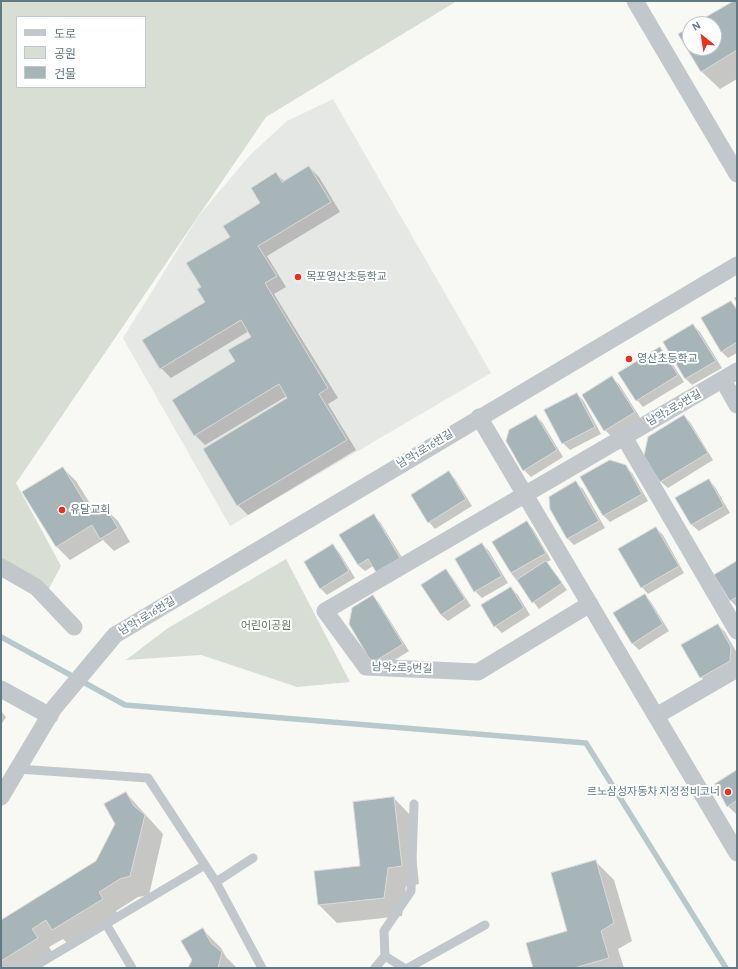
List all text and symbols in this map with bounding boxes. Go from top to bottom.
legend [16,16,146,88]
north arrow [682,16,722,56]
text: N [690,19,702,33]
text: 도로 [54,28,76,40]
text: 공원 [54,48,76,60]
text: 건물 [54,68,76,80]
place label: 목포영산초등학교 [306,270,387,284]
marker: 목포영산초등학교 [293,272,303,282]
place label: 영산초등학교 [637,352,698,366]
marker: 영산초등학교 [624,354,634,364]
street label: 남악2로9번길 [644,387,704,429]
street label: 남악1로16번길 [394,427,456,471]
place label: 유달교회 [70,503,110,517]
marker: 유달교회 [57,505,67,515]
street label: 남악1로16번길 [116,594,178,638]
park label: 어린이공원 [241,619,291,633]
street label: 남악2로9번길 [371,660,433,676]
place label: 르노삼성자동차 지정정비코너 [587,785,720,799]
marker: 르노삼성자동차 지정정비코너 [723,787,733,797]

